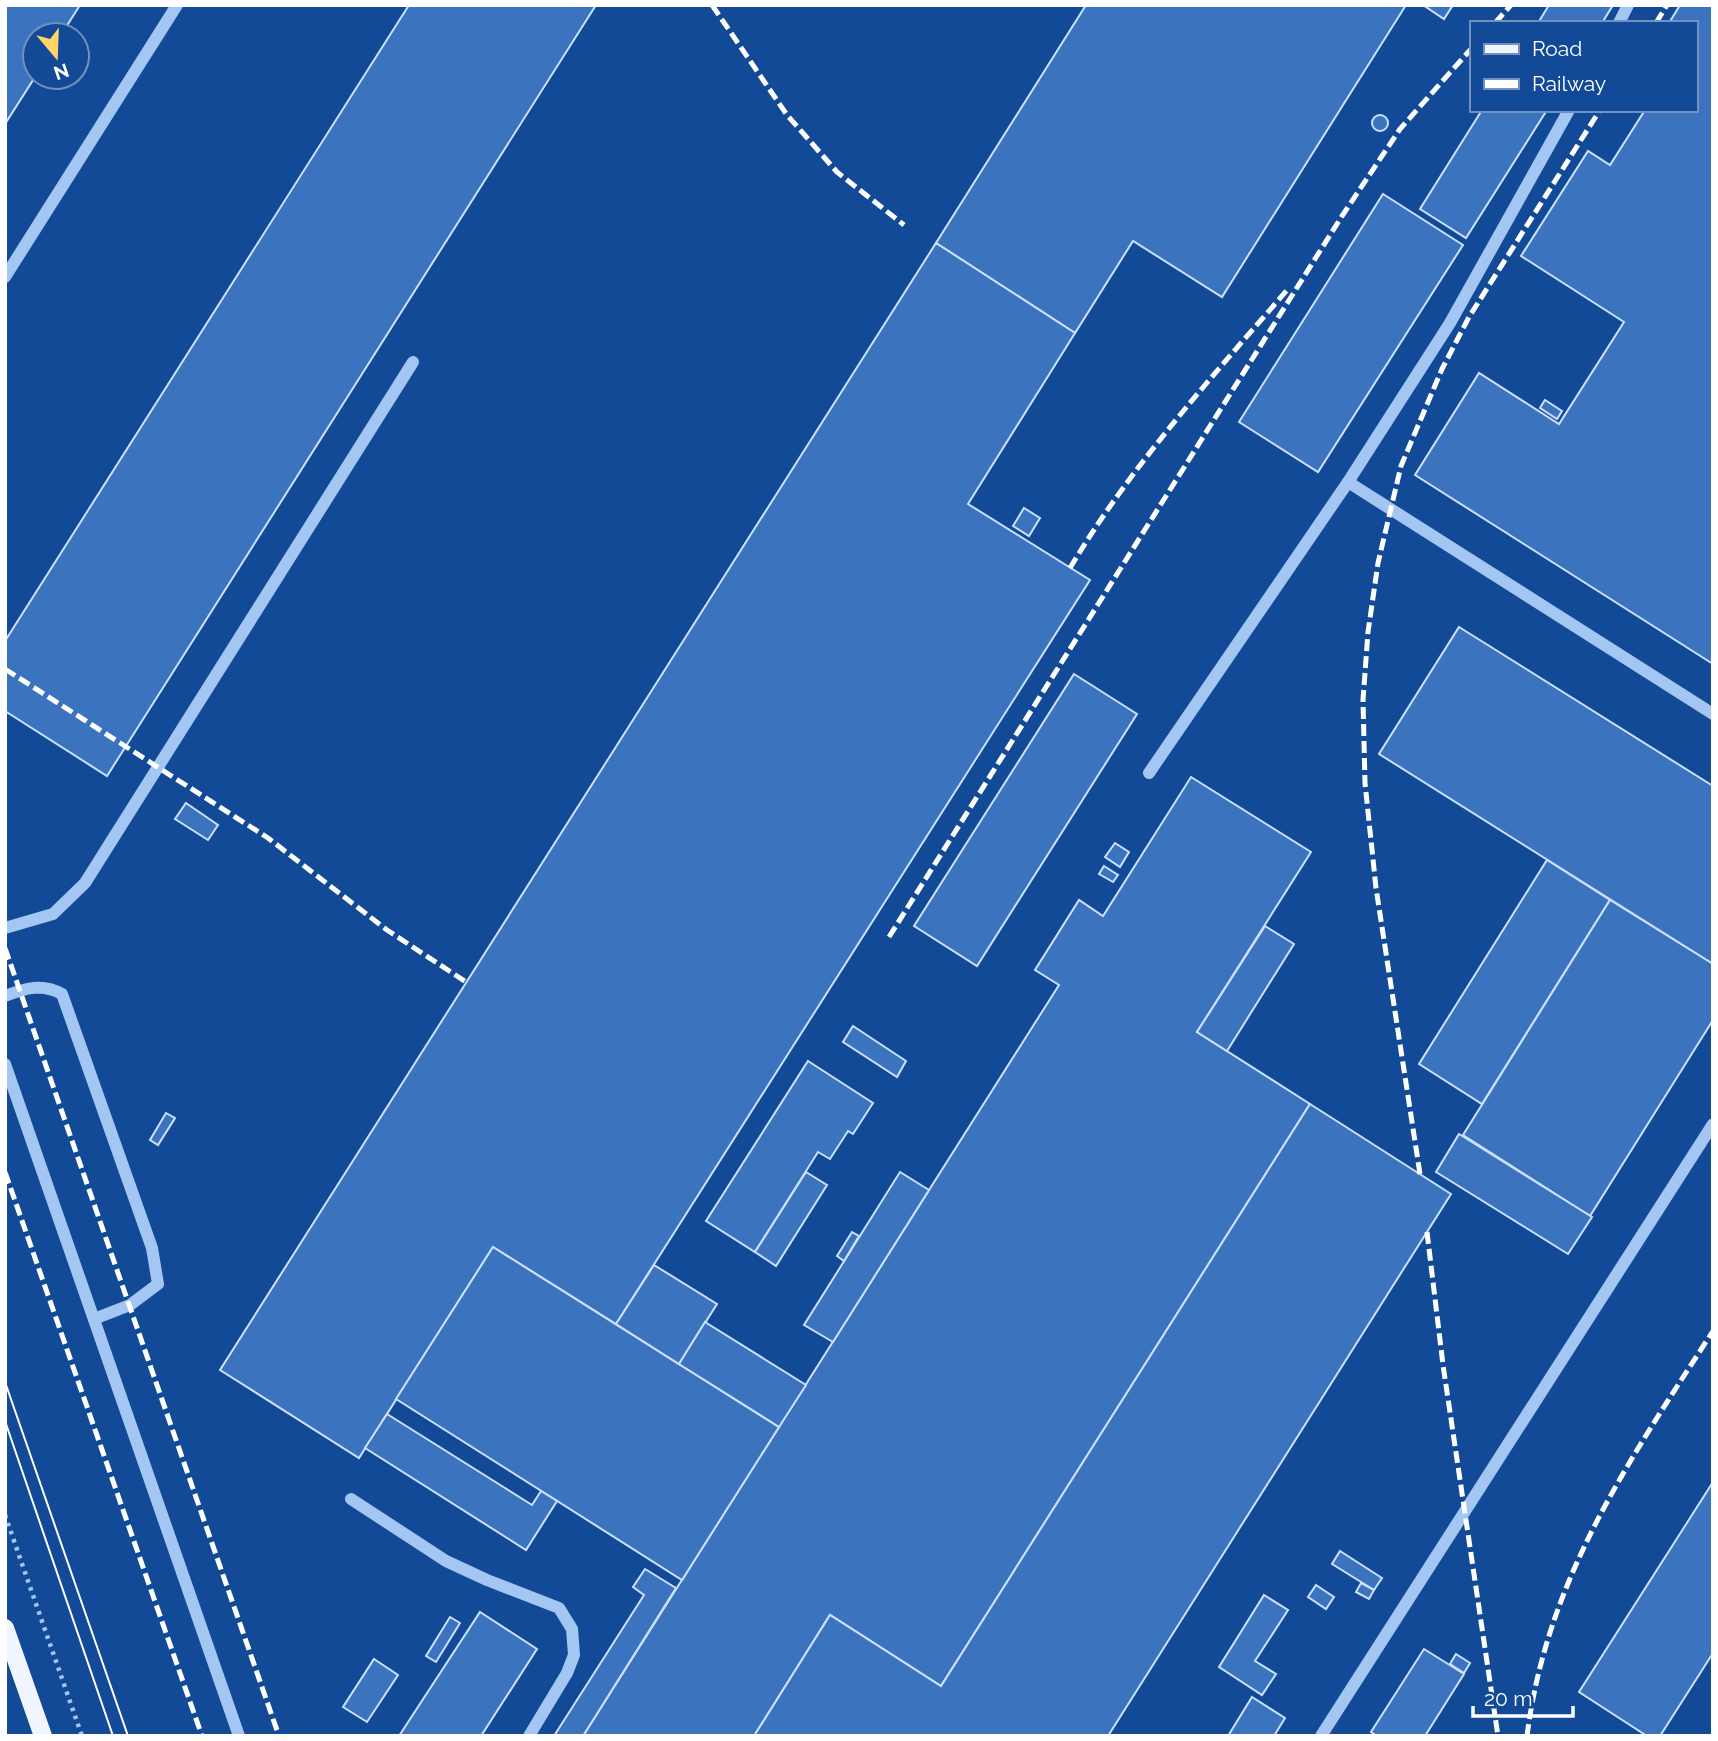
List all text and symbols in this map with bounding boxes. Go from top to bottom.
north arrow [21,21,91,91]
legend [1470,21,1697,112]
text: Road [1532,36,1582,61]
text: N [51,59,72,85]
text: Railway [1532,71,1606,96]
scale bar [1473,1674,1573,1718]
text: 20 m [1484,1686,1532,1711]

